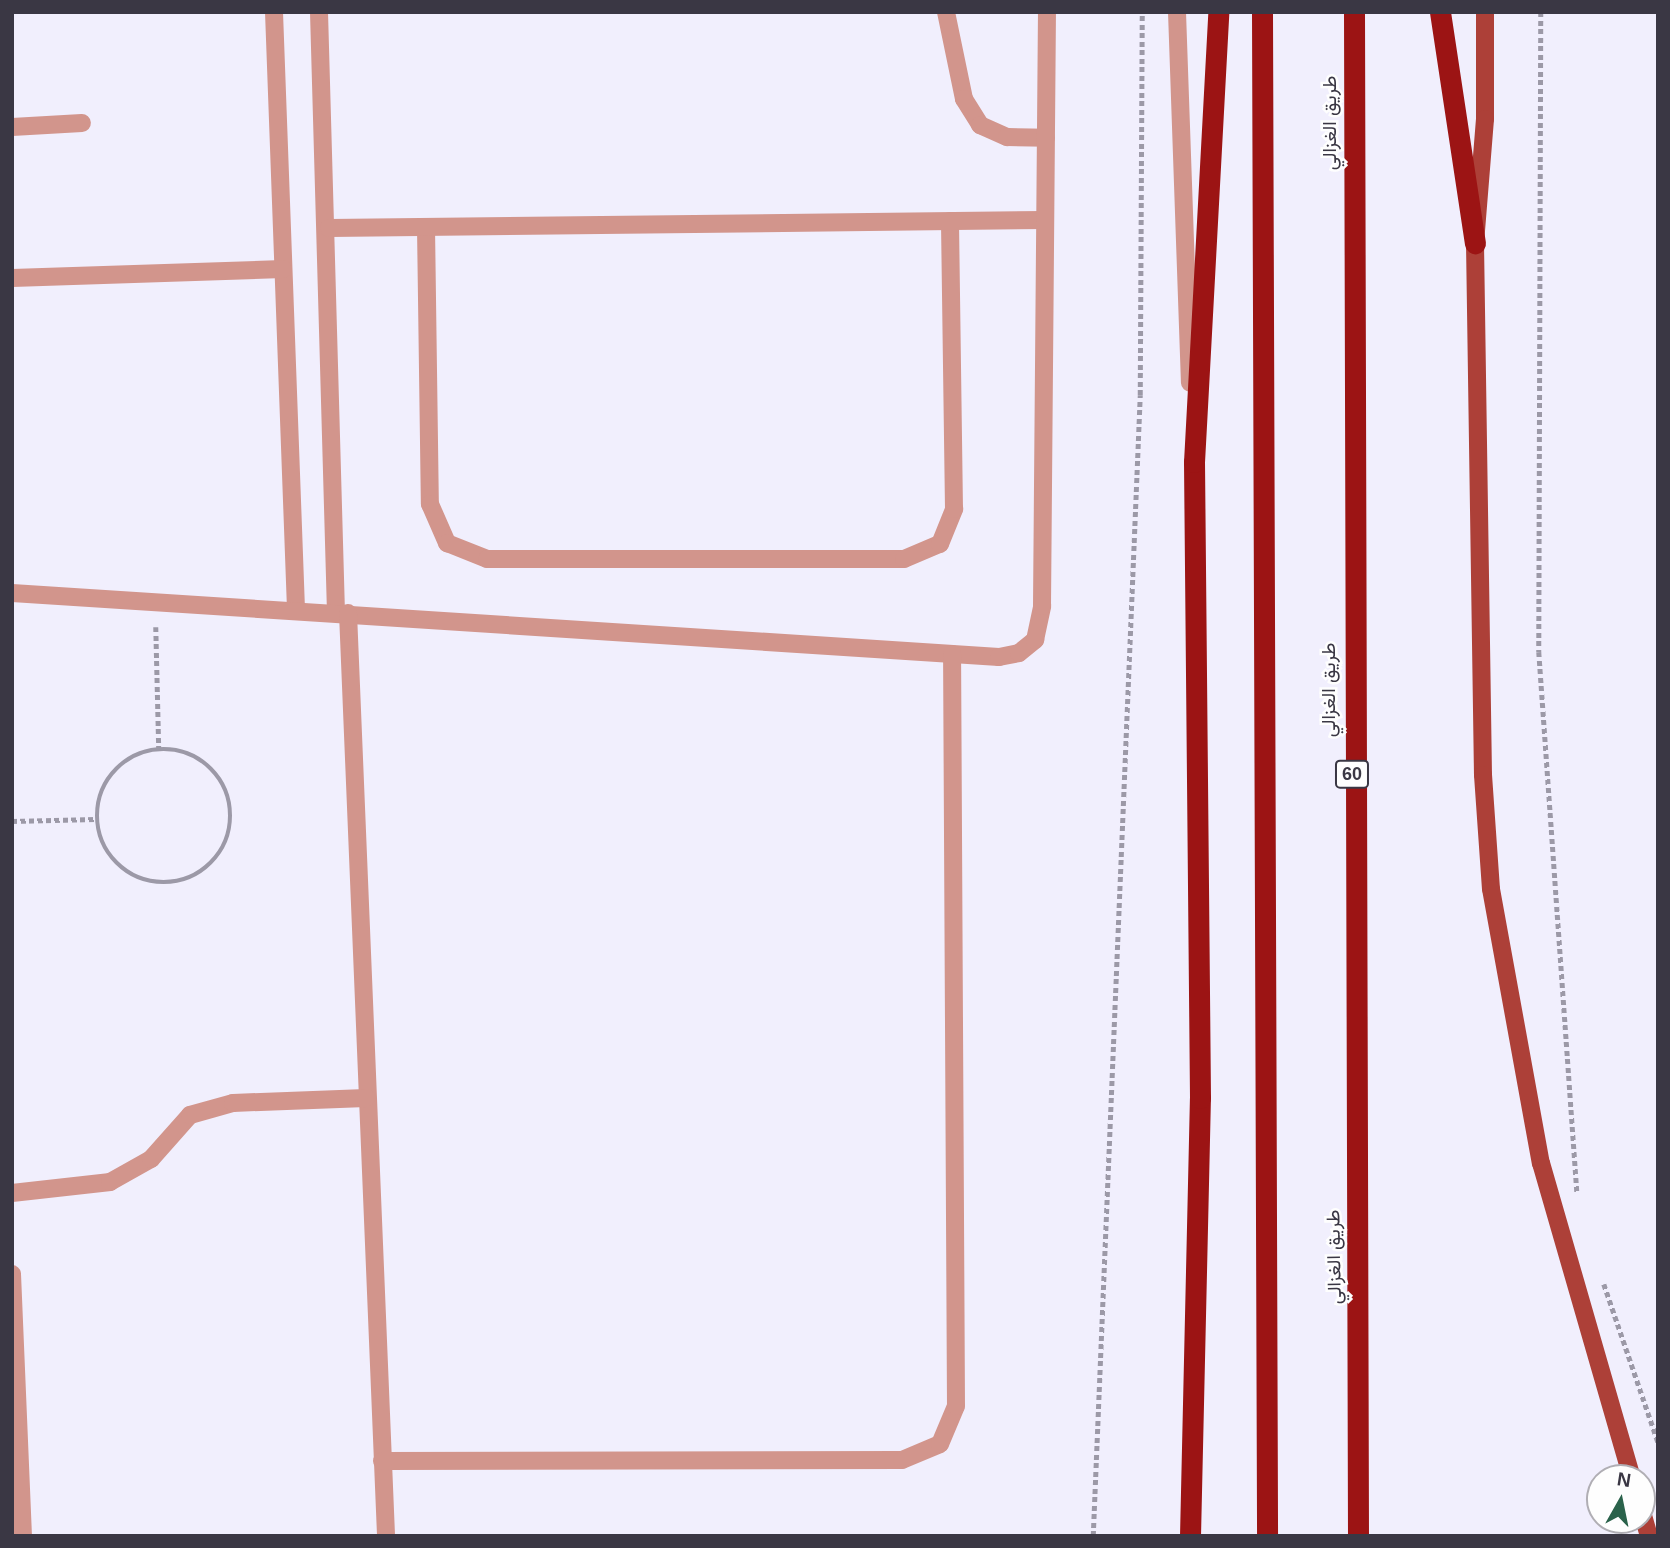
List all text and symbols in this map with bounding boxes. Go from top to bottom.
street label: طريق الغزالي [1319,76,1341,170]
street label: طريق الغزالي [1318,643,1340,737]
road number: 60 [1334,760,1370,788]
street label: طريق الغزالي [1322,1210,1346,1304]
north arrow [1586,1464,1656,1534]
text: N [1616,1468,1632,1491]

